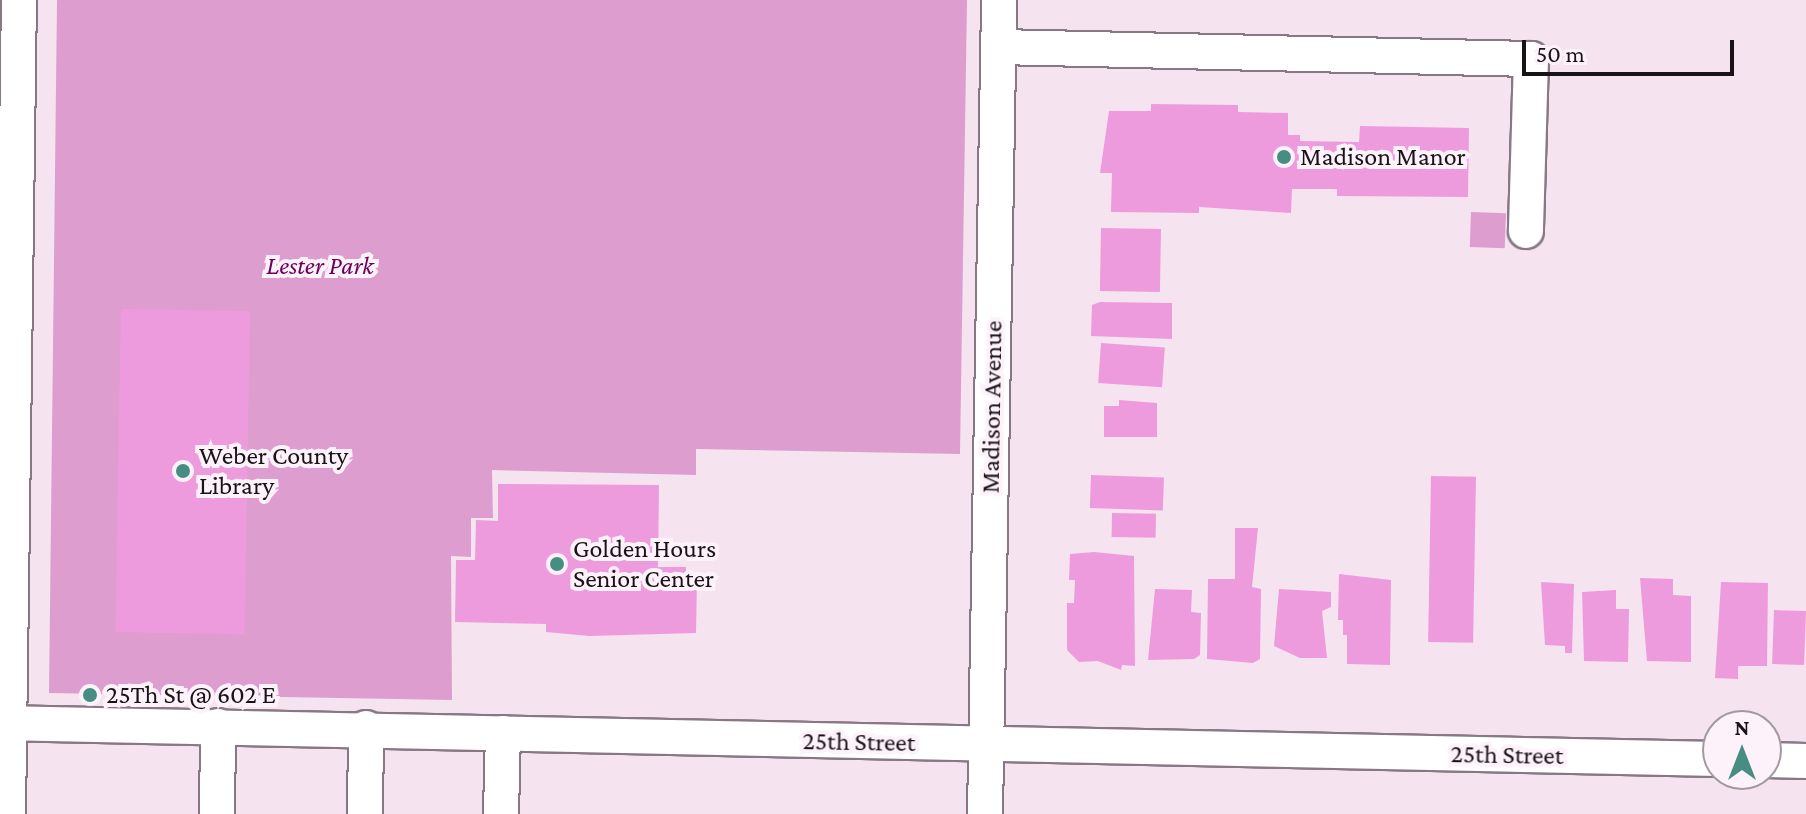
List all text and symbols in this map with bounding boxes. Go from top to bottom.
scale bar [1526,24,1738,74]
text: 50 m [1536,40,1585,67]
place label: Madison Manor [1300,141,1466,173]
marker: Madison Manor [1275,148,1293,166]
park label: Lester Park [266,250,374,282]
street label: Madison Avenue [975,320,1009,494]
place label: Weber County Library [199,440,348,502]
marker: Weber County Library [174,462,192,480]
place label: Golden Hours Senior Center [573,533,716,594]
marker: Golden Hours Senior Center [548,555,566,573]
place label: 25Th St @ 602 E [106,679,276,711]
marker: 25Th St @ 602 E [81,686,99,704]
north arrow [1702,710,1782,790]
text: N [1735,715,1750,740]
street label: 25th Street [802,725,916,759]
street label: 25th Street [1450,738,1564,772]

